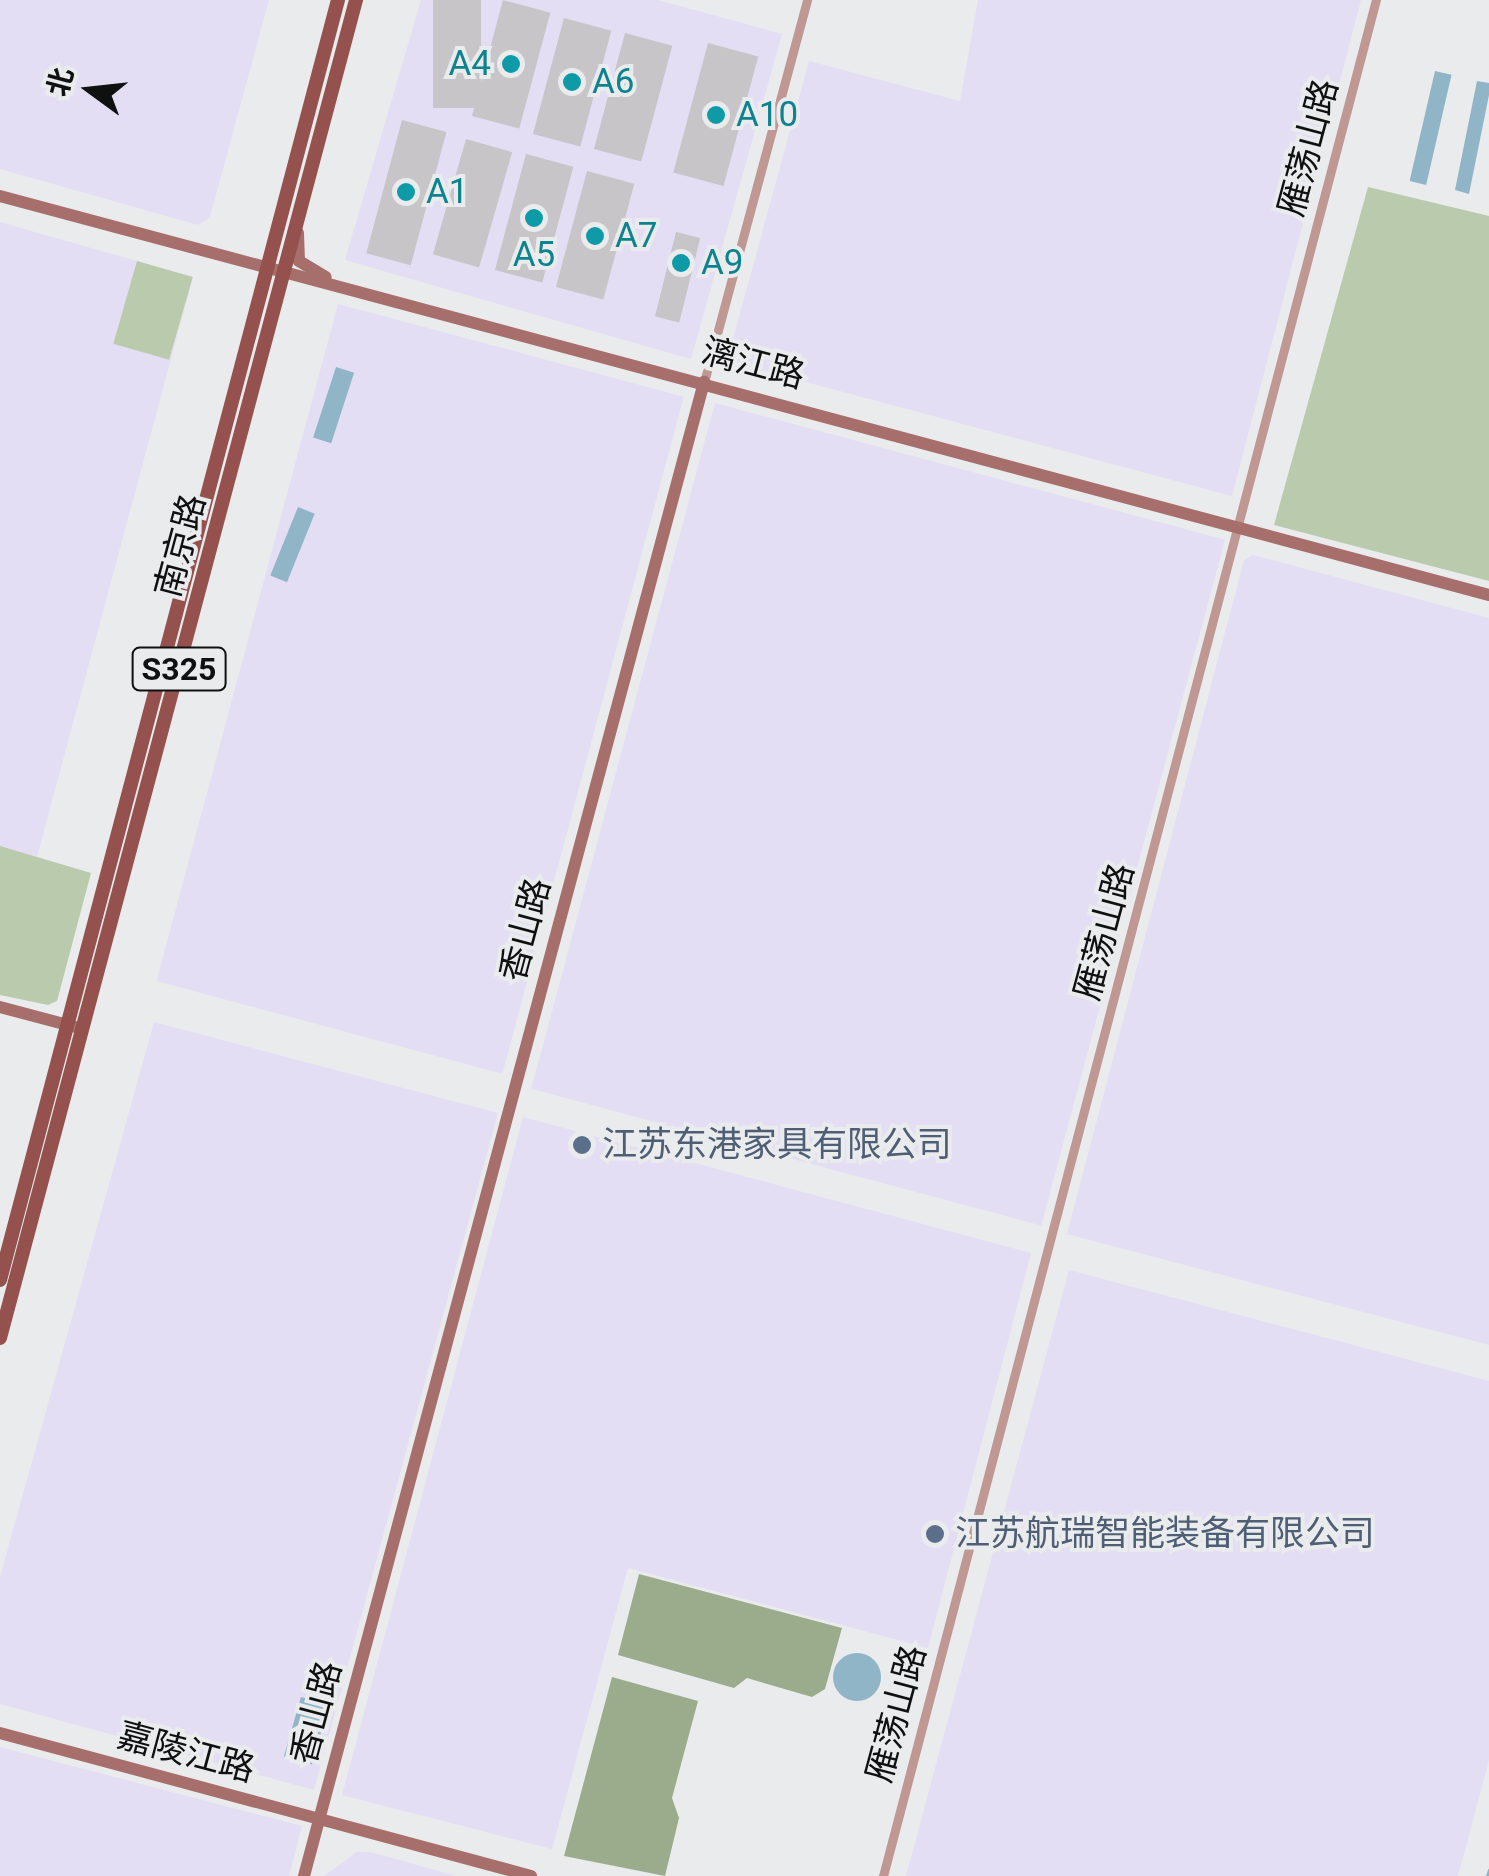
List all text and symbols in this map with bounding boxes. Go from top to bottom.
north arrow [40,40,140,140]
place label: A4 [448,43,491,85]
marker: A4 [500,53,522,75]
place label: A6 [592,61,635,103]
text: 北 [41,64,80,100]
marker: A6 [561,71,583,93]
street label: 雁荡山路 [1271,75,1347,221]
place label: A10 [736,94,798,136]
marker: A10 [705,104,727,126]
place label: A1 [426,171,469,213]
marker: A1 [395,181,417,203]
marker: A5 [523,207,545,229]
place label: A7 [615,215,658,257]
marker: A7 [584,225,606,247]
place label: A5 [513,234,555,276]
place label: A9 [701,242,744,284]
marker: A9 [670,252,692,274]
street label: 漓江路 [697,330,809,398]
street label: 南京路 [147,490,215,602]
road number: S325 [132,642,226,696]
street label: 雁荡山路 [1067,859,1143,1005]
street label: 香山路 [492,874,560,986]
place label: 江苏东港家具有限公司 [602,1124,952,1166]
marker: 江苏东港家具有限公司 [571,1134,593,1156]
place label: 江苏航瑞智能装备有限公司 [955,1513,1375,1555]
marker: 江苏航瑞智能装备有限公司 [924,1523,946,1545]
street label: 雁荡山路 [859,1641,935,1787]
street label: 香山路 [283,1657,351,1769]
street label: 嘉陵江路 [113,1715,259,1791]

